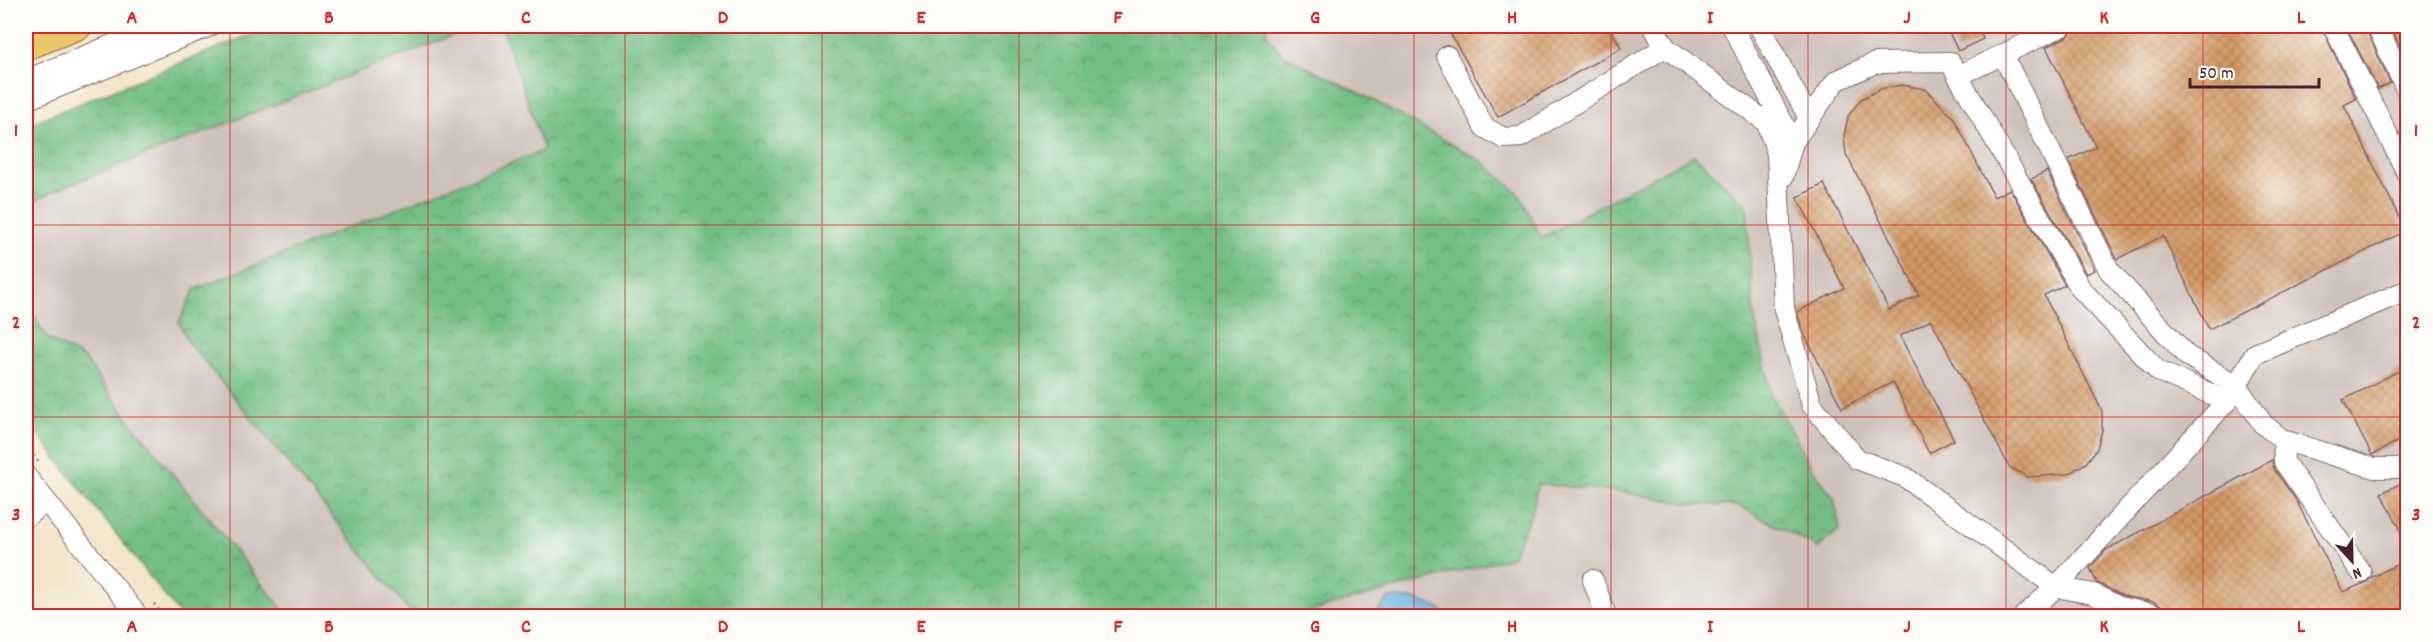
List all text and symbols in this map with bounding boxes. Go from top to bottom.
text: A [127,5,138,33]
text: B [324,5,334,33]
text: C [521,5,531,33]
text: D [718,5,729,33]
text: E [916,5,926,33]
text: F [1114,5,1124,33]
text: G [1310,5,1320,33]
text: H [1507,5,1517,33]
text: I [1707,5,1714,33]
text: J [1903,5,1911,33]
text: K [2099,5,2109,33]
text: L [2297,5,2306,33]
scale bar [2190,51,2319,89]
text: 50 m [2199,62,2234,87]
text: 1 [14,118,18,146]
text: 1 [2414,118,2418,146]
text: 2 [12,310,20,338]
text: 2 [2412,310,2420,338]
text: 3 [12,502,20,530]
text: 3 [2412,502,2420,530]
north arrow [2322,531,2382,591]
text: N [2349,560,2365,585]
text: A [127,614,138,642]
text: B [324,614,334,642]
text: C [521,614,531,642]
text: D [718,614,729,642]
text: E [916,614,926,642]
text: F [1114,614,1124,642]
text: G [1310,614,1320,642]
text: H [1507,614,1517,642]
text: I [1707,614,1714,642]
text: J [1903,614,1911,642]
text: K [2099,614,2109,642]
text: L [2297,614,2306,642]

